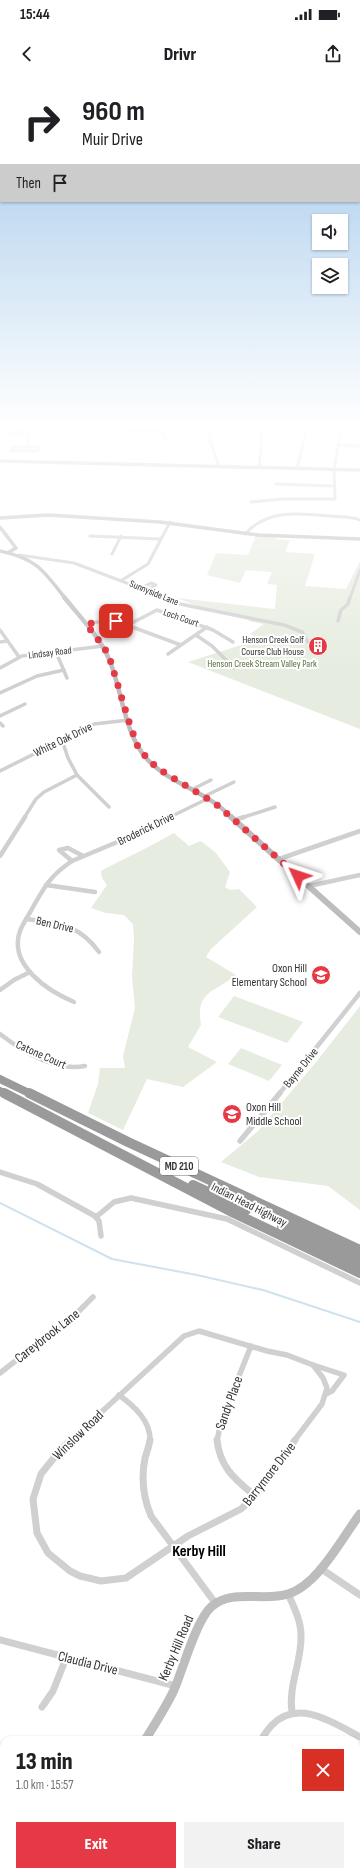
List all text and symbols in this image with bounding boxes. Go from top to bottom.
text: 15:44 [20,5,50,24]
icon: back [16,43,38,65]
icon: share [322,43,344,65]
text: Drivr [164,44,196,65]
text: 960 m [82,95,145,128]
icon: right [16,96,68,148]
text: Muir Drive [82,129,143,150]
icon: arrive [49,172,71,194]
text: Then [16,174,41,193]
map controls [312,214,348,294]
button: sound [312,214,348,250]
button: layers [312,258,348,294]
street label: Sunnyside Lane [128,578,180,608]
pin [99,604,133,638]
street label: Loch Court [162,606,200,630]
icon: arrive [105,610,127,632]
place label: Henson Creek Golf Course Club House [241,634,304,658]
building icon: Henson Creek Golf Course Club House [307,635,329,657]
street label: Lindsay Road [28,644,72,662]
park label: Henson Creek Stream Valley Park [207,658,317,670]
street label: White Oak Drive [31,719,95,761]
street label: Broderick Drive [115,809,177,849]
position arrow [277,855,319,897]
street label: Ben Drive [35,913,75,937]
place label: Oxon Hill Elementary School [232,961,307,990]
school or university icon: Oxon Hill Elementary School [310,964,332,986]
street label: Catone Court [13,1037,69,1073]
street label: Bayne Drive [280,1045,322,1091]
place label: Oxon Hill Middle School [246,1100,302,1129]
school or university icon: Oxon Hill Middle School [221,1103,243,1125]
road number: MD 210 [160,1157,198,1175]
street label: Indian Head Highway [209,1179,290,1231]
street label: Careybrook Lane [11,1305,83,1367]
street label: Sandy Place [211,1374,247,1432]
street label: Winslow Road [49,1406,107,1464]
street label: Barrymore Drive [239,1439,299,1509]
district label: Kerby Hill [172,1542,226,1561]
street label: Kerby Hill Road [155,1613,197,1683]
street label: Claudia Drive [56,1647,120,1679]
text: 13 min [16,1747,73,1776]
button: close [302,1749,344,1791]
text: 1.0 km · 15:57 [16,1777,73,1793]
button: Exit [16,1822,176,1868]
button: Share [184,1822,344,1868]

